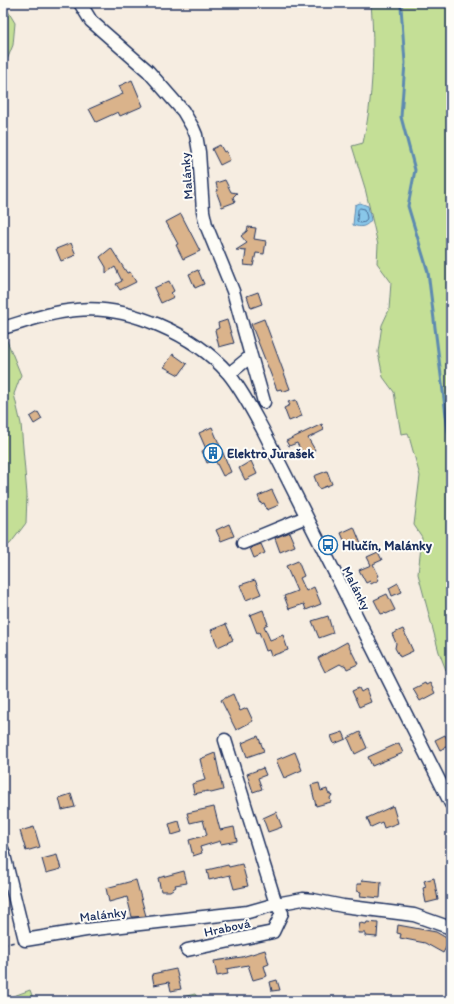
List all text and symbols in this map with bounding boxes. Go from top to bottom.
street label: Malánky [177,152,196,200]
building icon: Elektro Jurašek [202,442,224,464]
place label: Elektro Jurašek [227,446,314,461]
bus stop icon: Hlučín, Malánky [317,534,339,556]
place label: Hlučín, Malánky [342,538,433,554]
street label: Malánky [339,564,374,613]
street label: Malánky [79,904,127,925]
street label: Hrabová [203,915,252,940]

